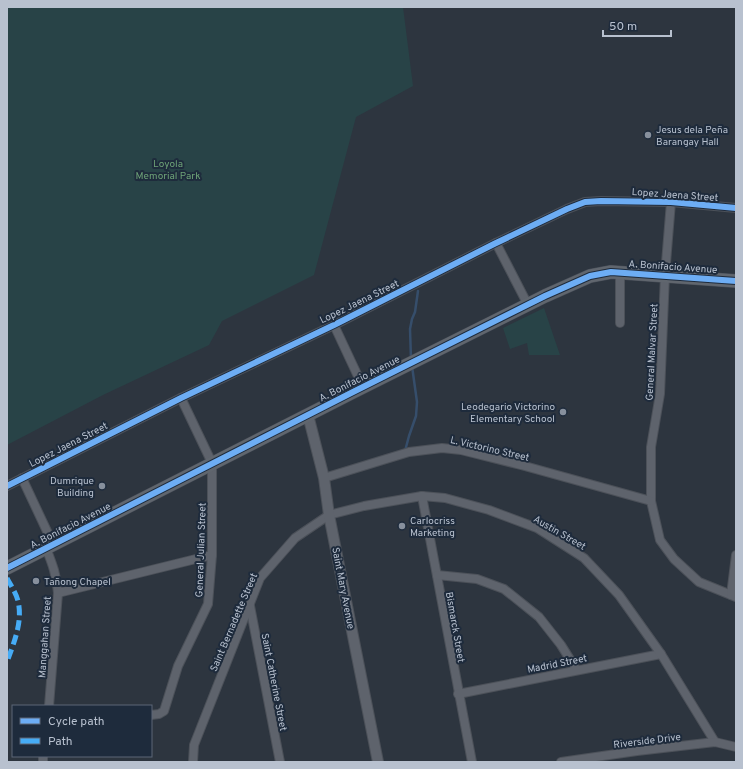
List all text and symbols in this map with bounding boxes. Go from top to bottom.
scale bar [603,12,671,38]
text: 50 m [609,19,637,35]
place label: Jesus dela Peña Barangay Hall [656,124,728,149]
marker: Jesus dela Peña Barangay Hall [643,130,653,140]
park label: Loyola Memorial Park [136,158,200,183]
street label: Lopez Jaena Street [631,186,719,205]
street label: A. Bonifacio Avenue [628,258,718,277]
street label: Lopez Jaena Street [318,277,402,327]
street label: General Malvar Street [643,303,662,401]
street label: A. Bonifacio Avenue [317,353,402,405]
place label: Leodegario Victorino Elementary School [461,401,555,426]
marker: Leodegario Victorino Elementary School [558,407,568,417]
street label: Lopez Jaena Street [27,420,110,471]
street label: L. Victorino Street [449,434,531,465]
place label: Dumrique Building [50,475,94,500]
marker: Dumrique Building [97,481,107,491]
street label: A. Bonifacio Avenue [28,500,113,552]
street label: General Julian Street [193,502,210,598]
street label: Austin Street [531,513,588,554]
place label: Carlocriss Marketing [410,515,455,540]
marker: Carlocriss Marketing [397,521,407,531]
street label: Saint Mary Avenue [328,546,357,630]
street label: Saint Bernadette Street [208,571,261,674]
marker: Tañong Chapel [31,576,41,586]
place label: Tañong Chapel [44,576,111,589]
street label: Bismarck Street [442,591,467,664]
street label: Manggahan Street [36,596,55,678]
street label: Saint Catherine Street [258,632,289,732]
street label: Madrid Street [526,652,589,677]
legend [12,705,152,757]
text: Cycle path [48,714,105,730]
street label: Riverside Drive [613,731,682,752]
text: Path [48,734,73,750]

